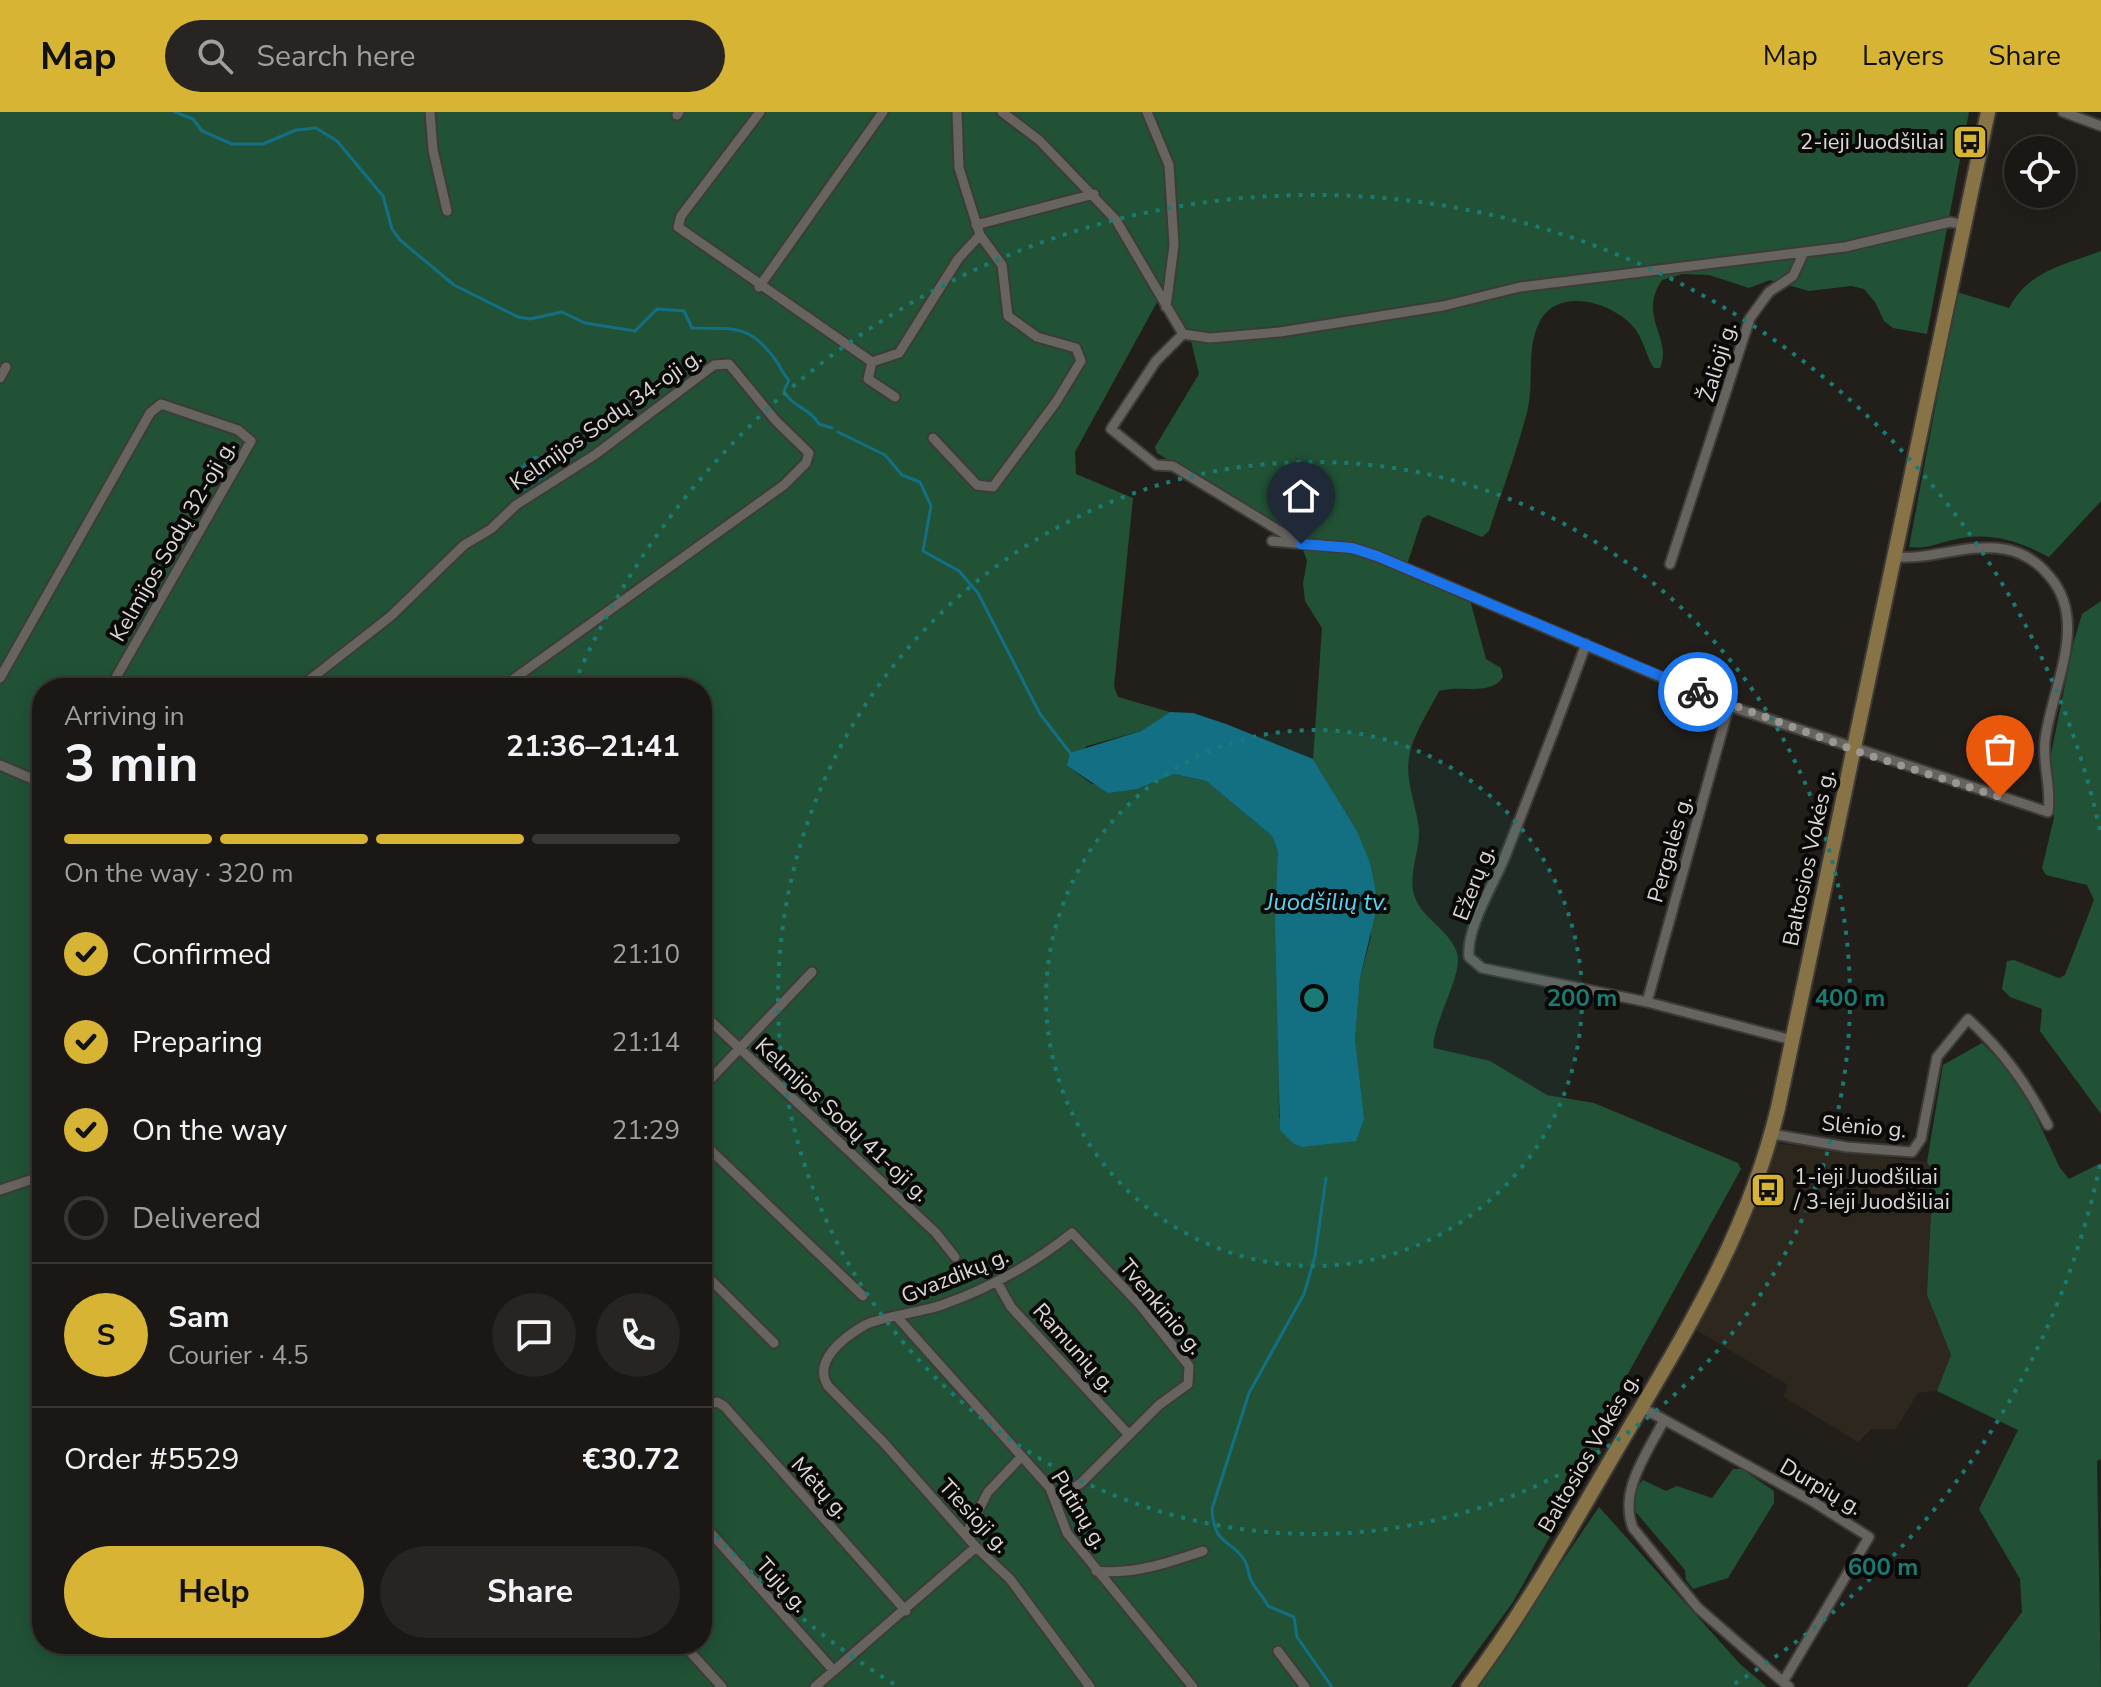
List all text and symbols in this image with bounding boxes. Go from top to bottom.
search box [165,20,725,92]
text: Map [40,31,117,82]
icon: search [193,34,237,78]
text: Search here [257,36,416,77]
text: Map [1763,37,1818,75]
text: Layers [1862,37,1944,75]
text: Share [1988,37,2061,75]
bus stop icon: 2-ieji Juodšiliai [1951,123,1989,161]
place label: 2-ieji Juodšiliai [1800,127,1944,157]
map controls [2004,136,2076,208]
button: locate [2004,136,2076,208]
street label: Žalioji g. [1692,318,1744,406]
street label: Kelmijos Sodų 34-oji g. [504,342,708,498]
street label: Kelmijos Sodų 32-oji g. [103,435,243,647]
pin [1267,462,1335,544]
icon: home [1279,474,1323,518]
courier [1658,652,1738,732]
icon: bike [1676,670,1720,714]
text: Arriving in [64,699,185,734]
pin [1966,715,2034,797]
text: 21:36–21:41 [506,726,680,767]
icon: bag [1978,727,2022,771]
text: 3 min [64,728,199,799]
street label: Baltosios Vokės g. [1776,767,1842,949]
street label: Pergalės g. [1640,792,1700,906]
street label: Ežerų g. [1446,841,1502,925]
text: On the way · 320 m [64,856,293,891]
water label: Juodšilių tv. [1264,886,1389,918]
icon: check [64,932,108,976]
text: Confirmed [132,934,272,975]
text: 21:10 [612,937,680,972]
text: 200 m [1547,982,1617,1014]
text: 400 m [1815,982,1885,1014]
centre of rings [1300,984,1328,1012]
icon: check [64,1020,108,1064]
text: Preparing [132,1022,263,1063]
text: 21:14 [612,1025,680,1060]
street label: Kelmijos Sodų 41-oji g. [748,1031,936,1209]
icon: check [64,1108,108,1152]
street label: Slėnio g. [1820,1108,1908,1146]
text: On the way [132,1110,287,1151]
text: 21:29 [612,1113,680,1148]
place label: 1-ieji Juodšiliai / 3-ieji Juodšiliai [1793,1162,1950,1217]
bus stop icon: 1-ieji Juodšiliai / 3-ieji Juodšiliai [1749,1171,1787,1209]
text: Delivered [132,1198,261,1239]
street label: Gvazdikų g. [897,1241,1013,1311]
street label: Tvenkinio g. [1112,1253,1210,1361]
button: chat [492,1293,576,1377]
button: phone [596,1293,680,1377]
text: Sam [168,1297,230,1338]
street label: Ramunių g. [1026,1297,1122,1399]
text: S [97,1315,115,1356]
text: Courier · 4.5 [168,1338,309,1373]
street label: Baltosios Vokės g. [1531,1368,1647,1538]
text: Order #5529 [64,1439,239,1480]
text: €30.72 [583,1439,680,1480]
street label: Mėtų g. [784,1450,856,1526]
street label: Durpių g. [1774,1451,1868,1523]
street label: Putinų g. [1044,1465,1114,1555]
street label: Tiesioji g. [932,1472,1016,1560]
button: Help [64,1546,364,1638]
button: Share [380,1546,680,1638]
street label: Tujų g. [749,1551,815,1619]
text: 600 m [1848,1551,1918,1583]

